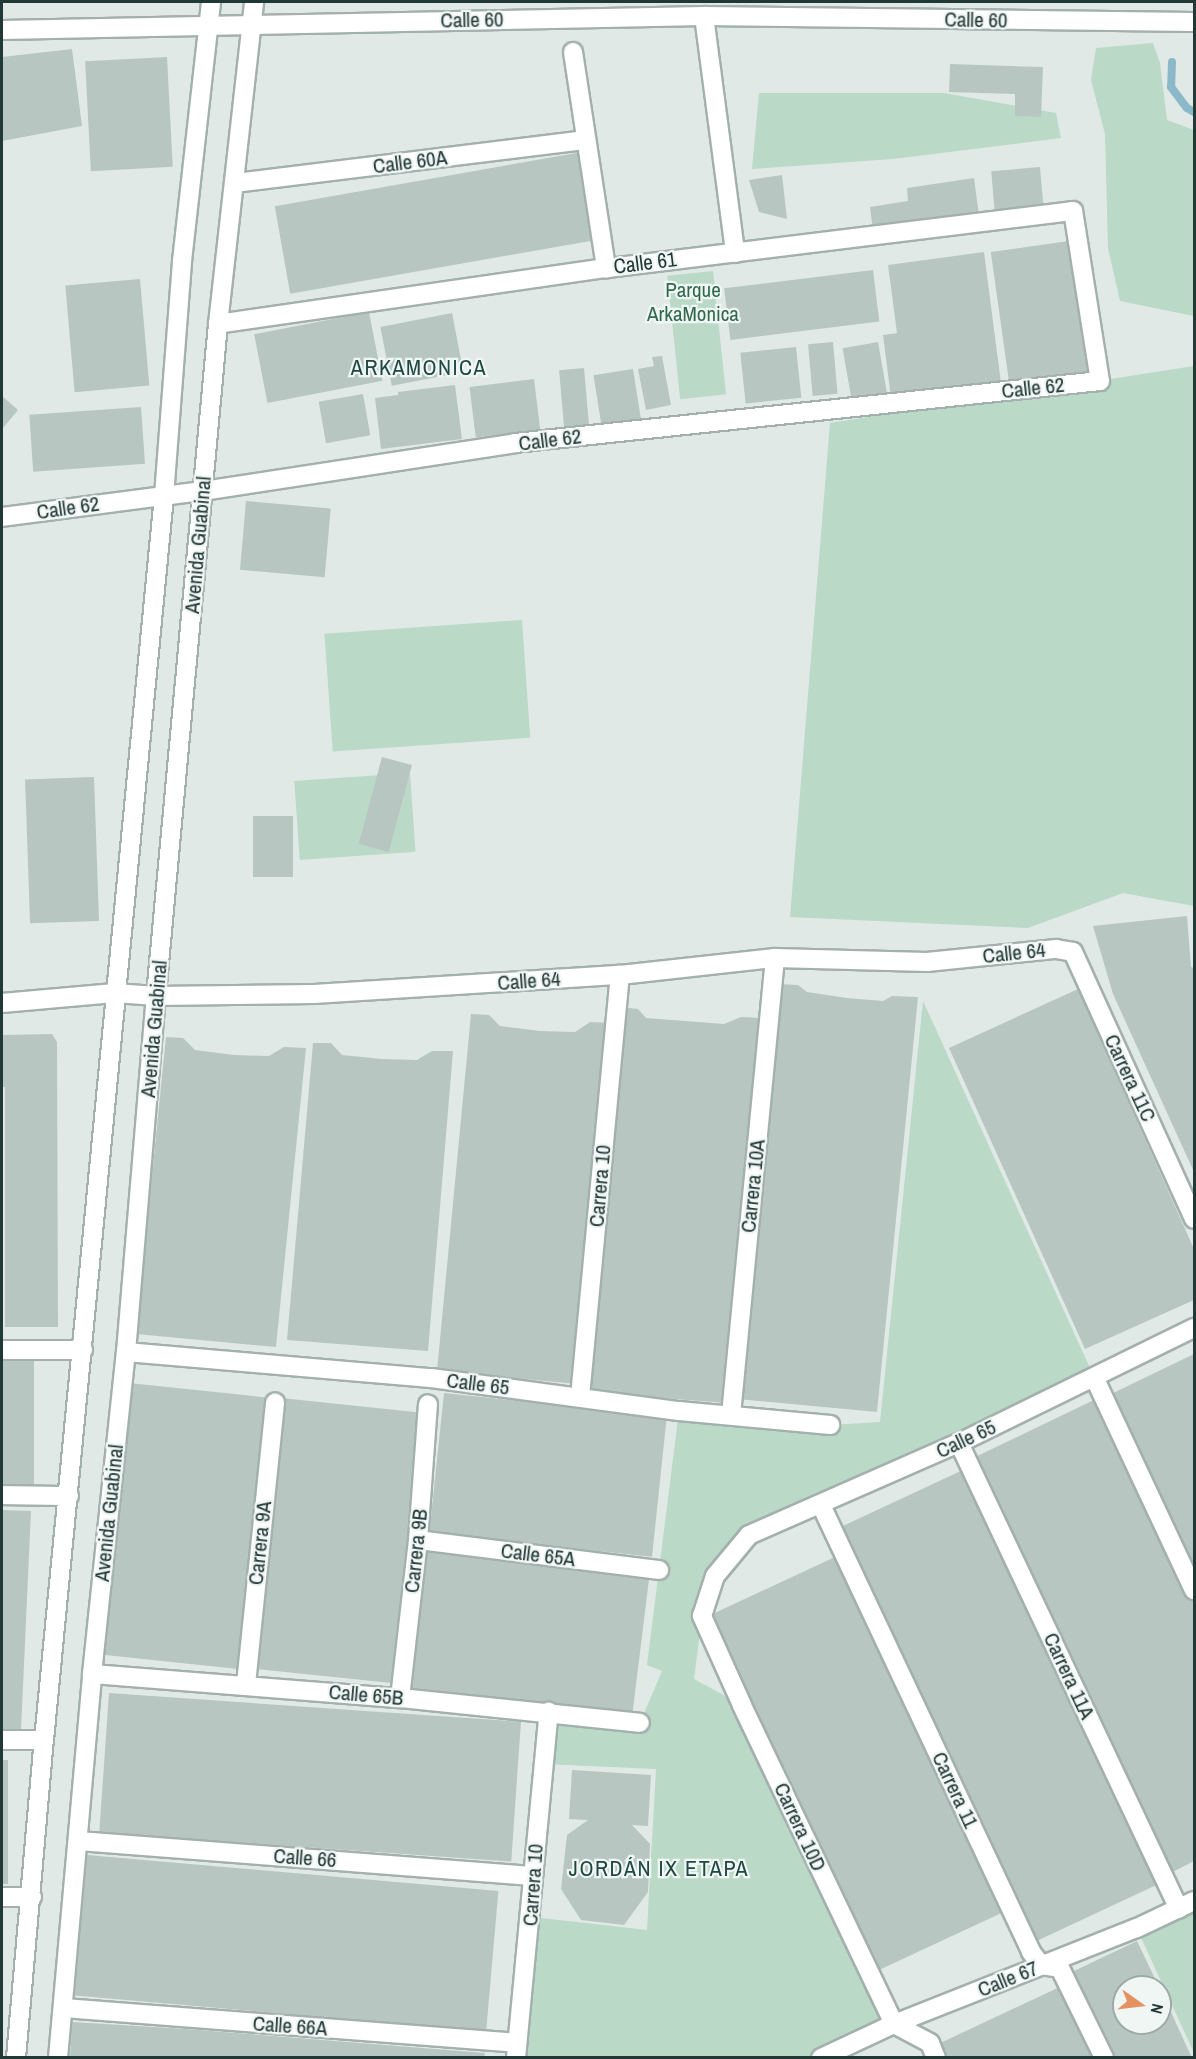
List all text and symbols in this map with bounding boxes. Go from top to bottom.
street label: Calle 60 [440,7,504,33]
street label: Calle 60 [944,7,1008,33]
street label: Calle 60A [371,145,449,179]
street label: Calle 61 [612,247,678,279]
park label: Parque ArkaMonica [647,277,739,327]
district label: ARKAMONICA [351,355,487,381]
street label: Calle 62 [1000,372,1066,404]
street label: Calle 62 [517,424,583,456]
street label: Avenida Guabinal [179,475,217,615]
street label: Calle 62 [35,491,101,525]
street label: Calle 64 [981,937,1047,969]
street label: Avenida Guabinal [135,959,173,1099]
street label: Calle 64 [497,966,561,996]
street label: Carrera 11C [1099,1030,1161,1126]
street label: Carrera 10A [736,1138,770,1234]
street label: Carrera 10 [584,1144,616,1228]
street label: Calle 65 [445,1368,511,1400]
street label: Calle 65 [932,1414,1000,1464]
street label: Avenida Guabinal [89,1443,129,1583]
street label: Carrera 9A [243,1500,277,1586]
street label: Carrera 9B [399,1508,433,1594]
street label: Calle 65A [499,1538,577,1572]
street label: Carrera 11A [1038,1629,1100,1723]
street label: Calle 65B [328,1679,404,1711]
street label: Carrera 11 [926,1748,984,1832]
street label: Carrera 10D [769,1779,831,1875]
street label: Calle 66 [273,1843,337,1873]
street label: Carrera 10 [518,1843,548,1927]
district label: JORDÁN IX ETAPA [569,1856,749,1882]
street label: Calle 67 [974,1955,1042,2003]
north arrow [1112,1975,1172,2035]
text: N [1146,2002,1169,2016]
street label: Calle 66A [252,2011,328,2041]

